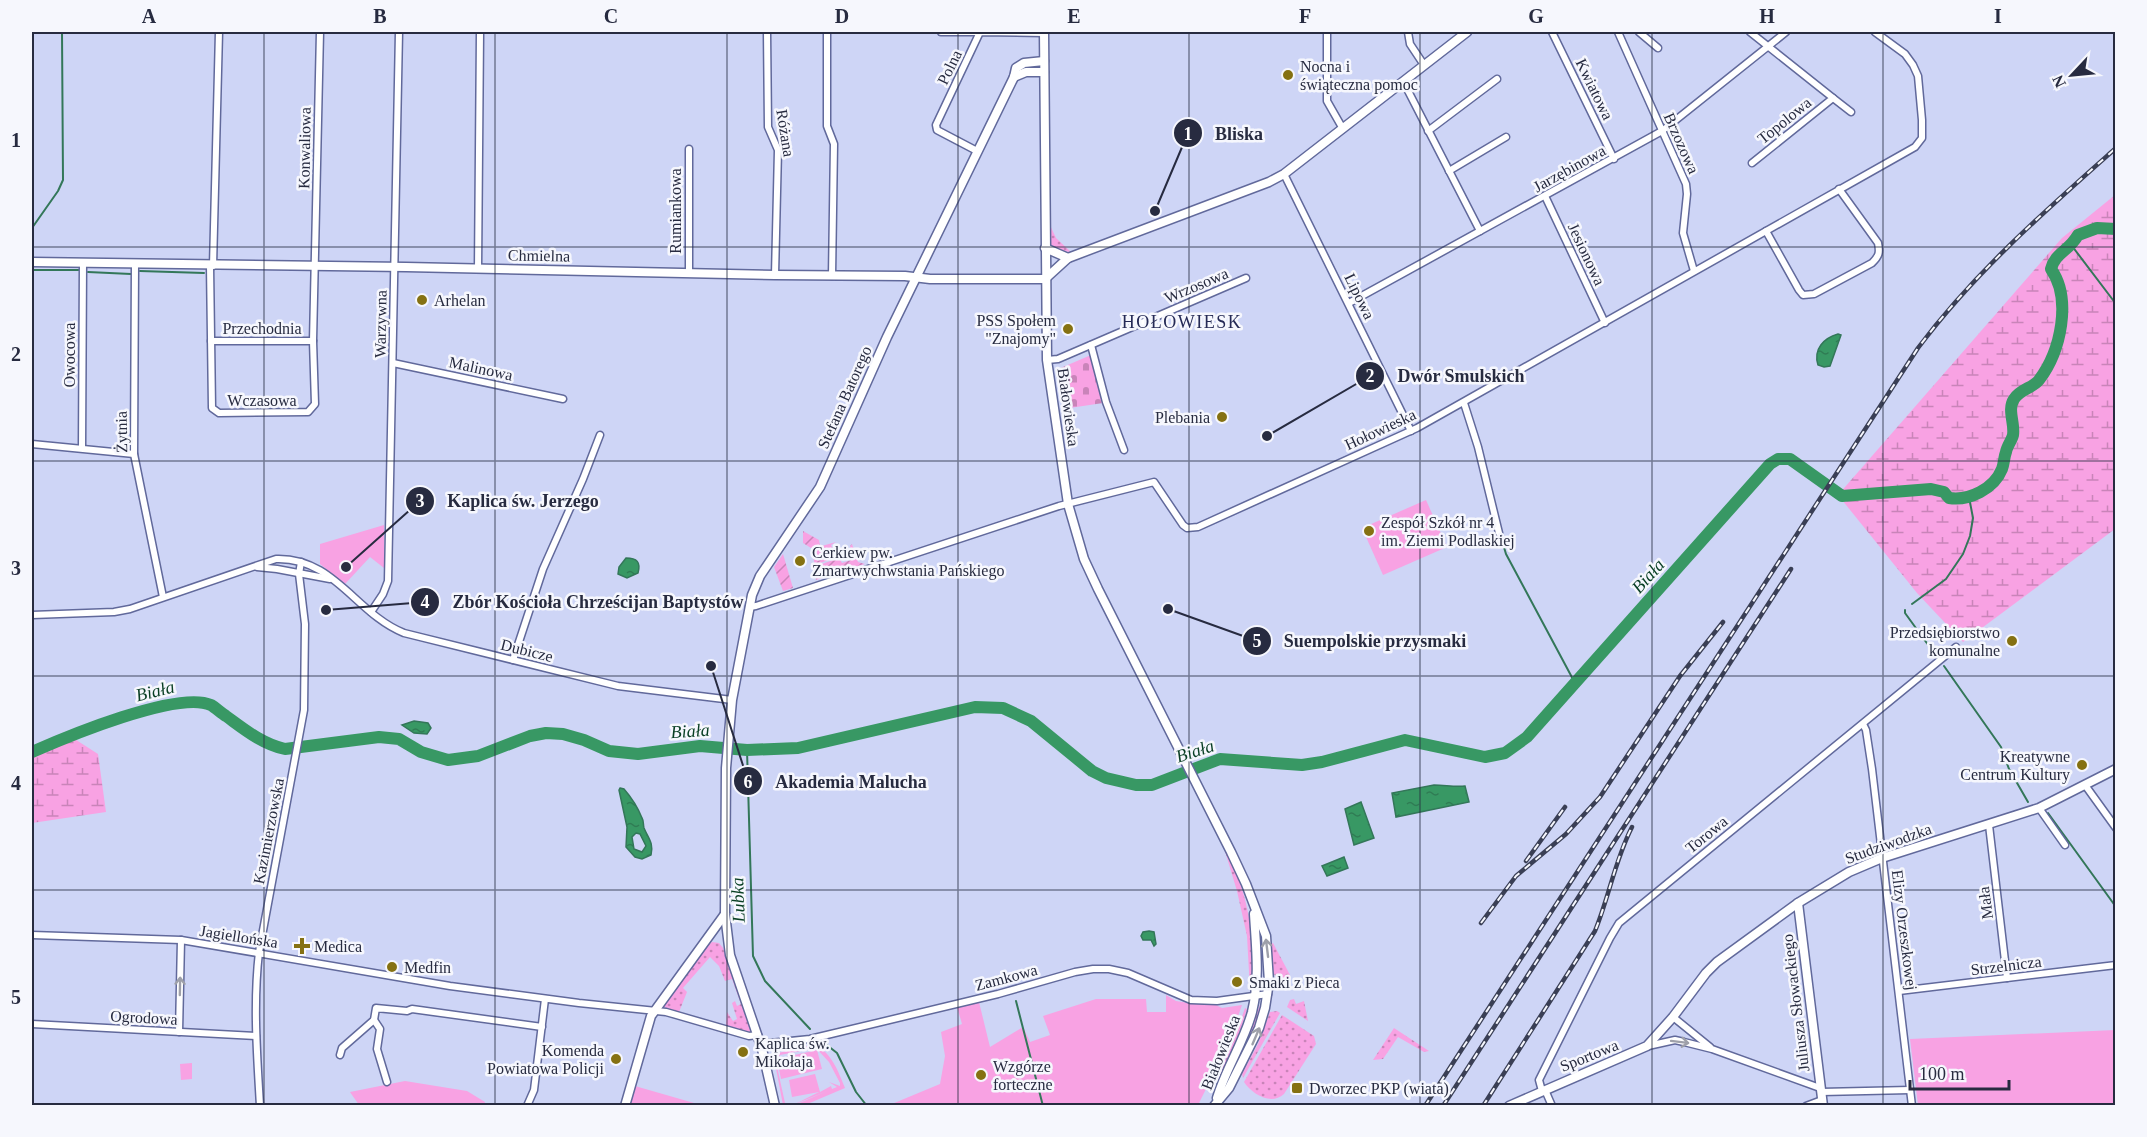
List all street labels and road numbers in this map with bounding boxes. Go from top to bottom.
street label: Polna [934,47,965,87]
street label: Kwiatowa [1572,56,1617,123]
street label: Topolowa [1754,94,1815,148]
street label: Konwaliowa [295,107,314,189]
street label: Różana [773,108,798,158]
street label: Brzozowa [1661,110,1702,176]
street label: Jarzębinowa [1530,142,1609,196]
street label: Rumiankowa [667,168,684,254]
street label: Jesionowa [1565,220,1608,288]
street label: Chmielna [508,246,570,265]
street label: Wrzosowa [1162,264,1231,307]
street label: Lipowa [1340,271,1378,322]
street label: Warzywna [371,290,391,358]
street label: Przechodnia [222,320,302,337]
street label: Owocowa [61,323,78,387]
street label: Stefana Batorego [814,343,876,452]
street label: Malinowa [447,353,514,384]
street label: Białowieska [1055,367,1082,447]
street label: Wczasowa [227,392,297,409]
street label: Hołowieska [1342,406,1418,453]
street label: Żytnia [113,411,131,453]
street label: Dubicze [499,636,555,665]
street label: Kazimierzowska [250,777,287,885]
street label: Torowa [1682,812,1731,856]
street label: Studziwodzka [1843,820,1934,867]
street label: Elizy Orzeszkowej [1888,869,1920,991]
street label: Mała [1975,886,1996,920]
street label: Jagiellońska [198,922,279,952]
street label: Juliusza Słowackiego [1779,933,1813,1073]
street label: Strzelnicza [1970,953,2042,978]
street label: Zamkowa [973,961,1039,994]
street label: Ogrodowa [110,1007,178,1029]
street label: Białowieska [1198,1012,1243,1092]
street label: Sportowa [1558,1036,1621,1076]

